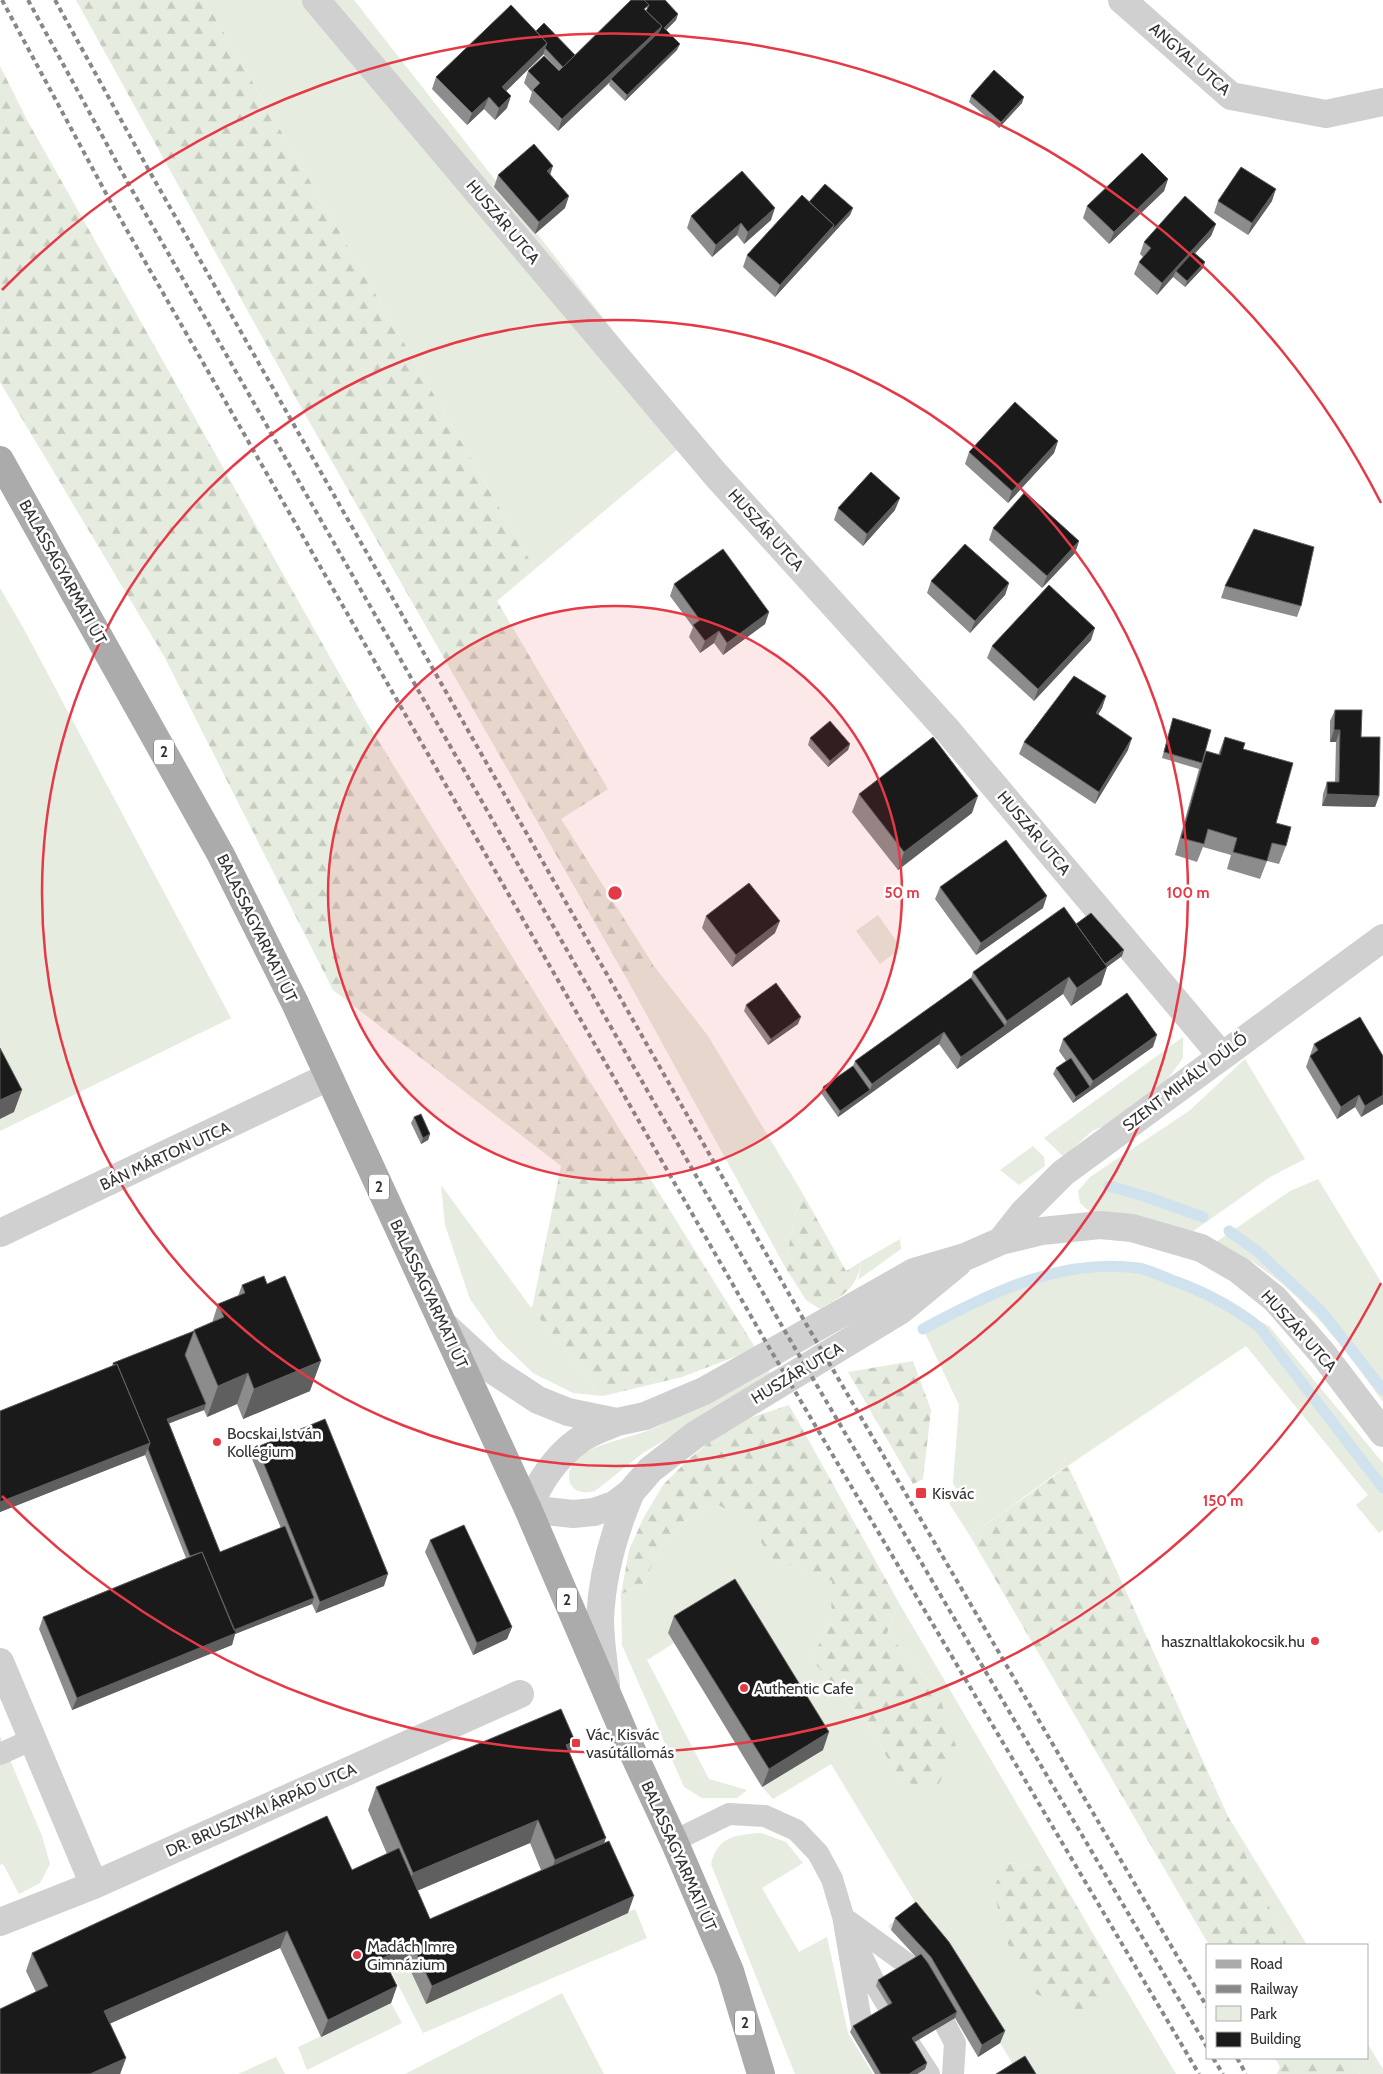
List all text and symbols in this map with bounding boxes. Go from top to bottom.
street label: ANGYAL UTCA [1146,19,1234,99]
street label: HUSZÁR UTCA [462,176,544,268]
street label: HUSZÁR UTCA [724,485,808,575]
street label: BALASSAGYARMATI ÚT [15,496,111,648]
road number: 2 [154,740,174,764]
street label: HUSZÁR UTCA [993,787,1075,879]
street label: BALASSAGYARMATI ÚT [213,851,301,1006]
centre of rings [606,884,624,902]
text: 50 m [884,884,920,902]
text: 100 m [1166,884,1210,902]
street label: SZENT MIHÁLY DŰLŐ [1119,1029,1251,1135]
street label: BÁN MÁRTON UTCA [97,1117,233,1194]
road number: 2 [369,1174,389,1200]
street label: BALASSAGYARMATI ÚT [386,1216,472,1372]
street label: HUSZÁR UTCA [1257,1286,1341,1376]
street label: HUSZÁR UTCA [748,1338,846,1408]
place label: Bocskai István Kollégium [227,1424,321,1461]
marker: Bocskai István Kollégium [211,1436,223,1448]
place label: Kisvác [932,1484,974,1503]
marker: Kisvác [914,1486,928,1500]
text: 150 m [1203,1492,1243,1510]
road number: 2 [557,1588,577,1612]
place label: hasznaltlakokocsik.hu [1161,1632,1305,1651]
marker: hasznaltlakokocsik.hu [1309,1635,1321,1647]
place label: Authentic Cafe [754,1679,854,1698]
marker: Authentic Cafe [738,1682,750,1694]
place label: Vác, Kisvác vasútállomás [586,1725,675,1762]
marker: Vác, Kisvác vasútállomás [570,1737,582,1749]
street label: DR. BRUSZNYAI ÁRPÁD UTCA [163,1759,359,1861]
street label: BALASSAGYARMATI ÚT [637,1778,721,1934]
place label: Madách Imre Gimnázium [367,1937,455,1974]
legend [1206,1944,1368,2059]
marker: Madách Imre Gimnázium [351,1949,363,1961]
text: Road [1250,1955,1283,1973]
text: Railway [1250,1980,1299,1998]
text: Park [1250,2005,1277,2023]
road number: 2 [735,2010,755,2036]
text: Building [1250,2030,1301,2048]

